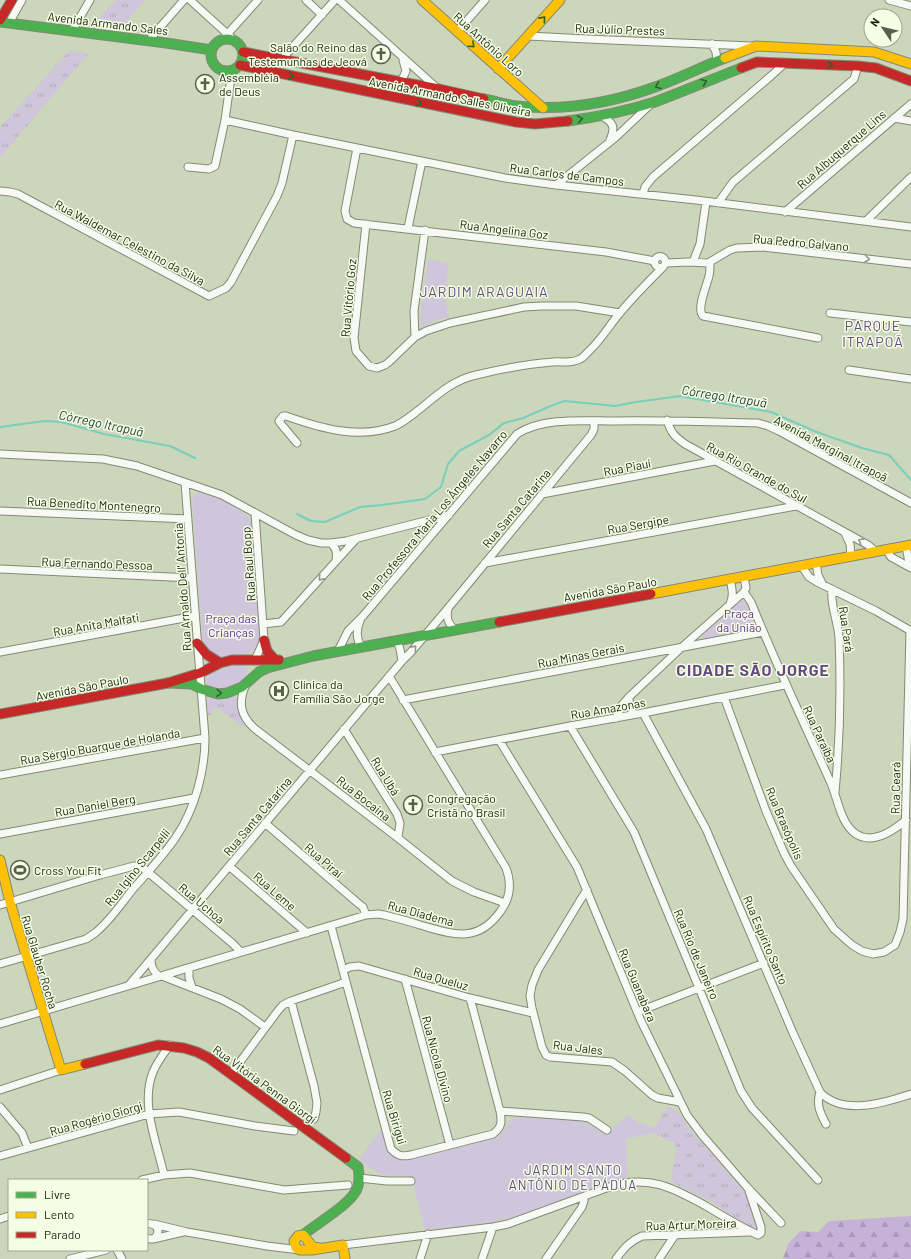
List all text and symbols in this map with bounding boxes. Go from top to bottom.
north arrow [863,8,903,48]
street label: Avenida Armando Sales [47,9,169,37]
street label: Rua Antônio Loro [451,9,527,79]
text: N [867,15,882,29]
one-way arrow [538,16,546,24]
street label: Rua Júlio Prestes [575,20,666,38]
place label: Salão do Reino das Testemunhas de Jeová [248,40,367,68]
one-way arrow [467,40,474,47]
church icon: Salão do Reino das Testemunhas de Jeová [370,43,392,65]
one-way arrow [827,61,833,69]
place label: Assembléia de Deus [219,70,279,98]
one-way arrow [288,72,295,80]
church icon: Assembléia de Deus [194,73,216,95]
street label: Avenida Armando Salles Oliveira [368,73,532,119]
one-way arrow [700,79,707,87]
one-way arrow [654,81,661,89]
one-way arrow [416,98,422,106]
street label: Rua Albuquerque Lins [794,107,888,191]
one-way arrow [576,115,583,124]
street label: Rua Carlos de Campos [509,160,625,188]
street label: Rua Waldemar Celestino da Silva [53,196,207,288]
street label: Rua Angelina Goz [459,217,549,241]
street label: Rua Pedro Galvano [752,231,850,253]
one-way arrow [864,254,870,263]
street label: Rua Vitório Goz [338,258,358,338]
district label: JARDIM ARAGUAIA [419,283,549,300]
district label: PARQUE ITRAPOÃ [842,317,904,350]
water label: Córrego Itrapuã [680,381,768,411]
water label: Córrego Itrapuã [57,406,145,440]
street label: Avenida Marginal Itrapoã [772,412,890,484]
street label: Rua Professora Maria Los Ângeles Navarro [359,427,509,603]
street label: Rua Rio Grande do Sul [704,439,810,505]
street label: Rua Piauí [602,456,652,478]
street label: Rua Santa Catarina [479,466,553,550]
street label: Rua Benedito Montenegro [27,494,161,514]
street label: Rua Sergipe [606,512,670,536]
street label: Rua Arnaldo Dell' Antonia [171,523,193,651]
street label: Rua Raul Bopp [238,526,258,602]
one-way arrow [858,538,865,546]
street label: Rua Fernando Pessoa [41,554,153,572]
one-way arrow [319,573,326,580]
street label: Avenida São Paulo [562,574,658,604]
street label: Rua Pará [837,605,857,653]
park label: Praça da União [717,606,761,634]
street label: Rua Anita Malfati [52,610,140,638]
park label: Praça das Crianças [206,611,257,639]
street label: Rua Minas Gerais [537,640,626,670]
one-way arrow [409,646,416,653]
district label: CIDADE SÃO JORGE [676,660,830,679]
street label: Avenida São Paulo [34,671,130,703]
place label: Clínica da Família São Jorge [293,677,385,705]
hospital icon: Clínica da Família São Jorge [268,680,290,702]
one-way arrow [216,688,223,697]
street label: Rua Amazonas [569,694,647,721]
street label: Rua Paraíba [801,703,839,765]
street label: Rua Sérgio Buarque de Holanda [19,725,181,767]
street label: Rua Ubá [369,754,403,798]
street label: Rua Ceará [888,762,902,814]
street label: Rua Bocaina [334,773,394,823]
street label: Rua Santa Catarina [220,774,294,858]
street label: Rua Brasópolis [763,785,807,861]
street label: Rua Daniel Berg [54,791,136,819]
place label: Congregação Cristã no Brasil [427,791,505,819]
church icon: Congregação Cristã no Brasil [402,794,424,816]
street label: Rua Igino Scarpelli [102,825,172,909]
street label: Rua Piraí [302,840,346,881]
sports icon: Cross You Fit [9,859,31,881]
place label: Cross You Fit [34,863,102,877]
street label: Rua Leme [251,869,299,913]
street label: Rua Uchoa [176,880,228,926]
street label: Rua Espírito Santo [741,893,791,987]
street label: Rua Diadema [386,897,456,929]
street label: Rua Rio de Janeiro [672,907,722,1001]
street label: Rua Glauber Rocha [19,913,61,1011]
street label: Rua Guanabara [616,946,660,1024]
street label: Rua Queluz [412,963,470,993]
street label: Rua Nícola Divino [420,1014,456,1104]
street label: Rua Jales [552,1037,604,1057]
street label: Rua Vitória Penna Giorgi [211,1042,319,1126]
street label: Rua Birigui [380,1088,410,1146]
street label: Rua Rogério Giorgi [48,1098,144,1138]
district label: JARDIM SANTO ANTÔNIO DE PÁDUA [509,1162,637,1193]
legend [8,1179,148,1251]
text: Livre [44,1187,70,1201]
text: Lento [44,1207,74,1221]
street label: Rua Artur Moreira [645,1215,737,1233]
text: Parado [44,1227,81,1241]

